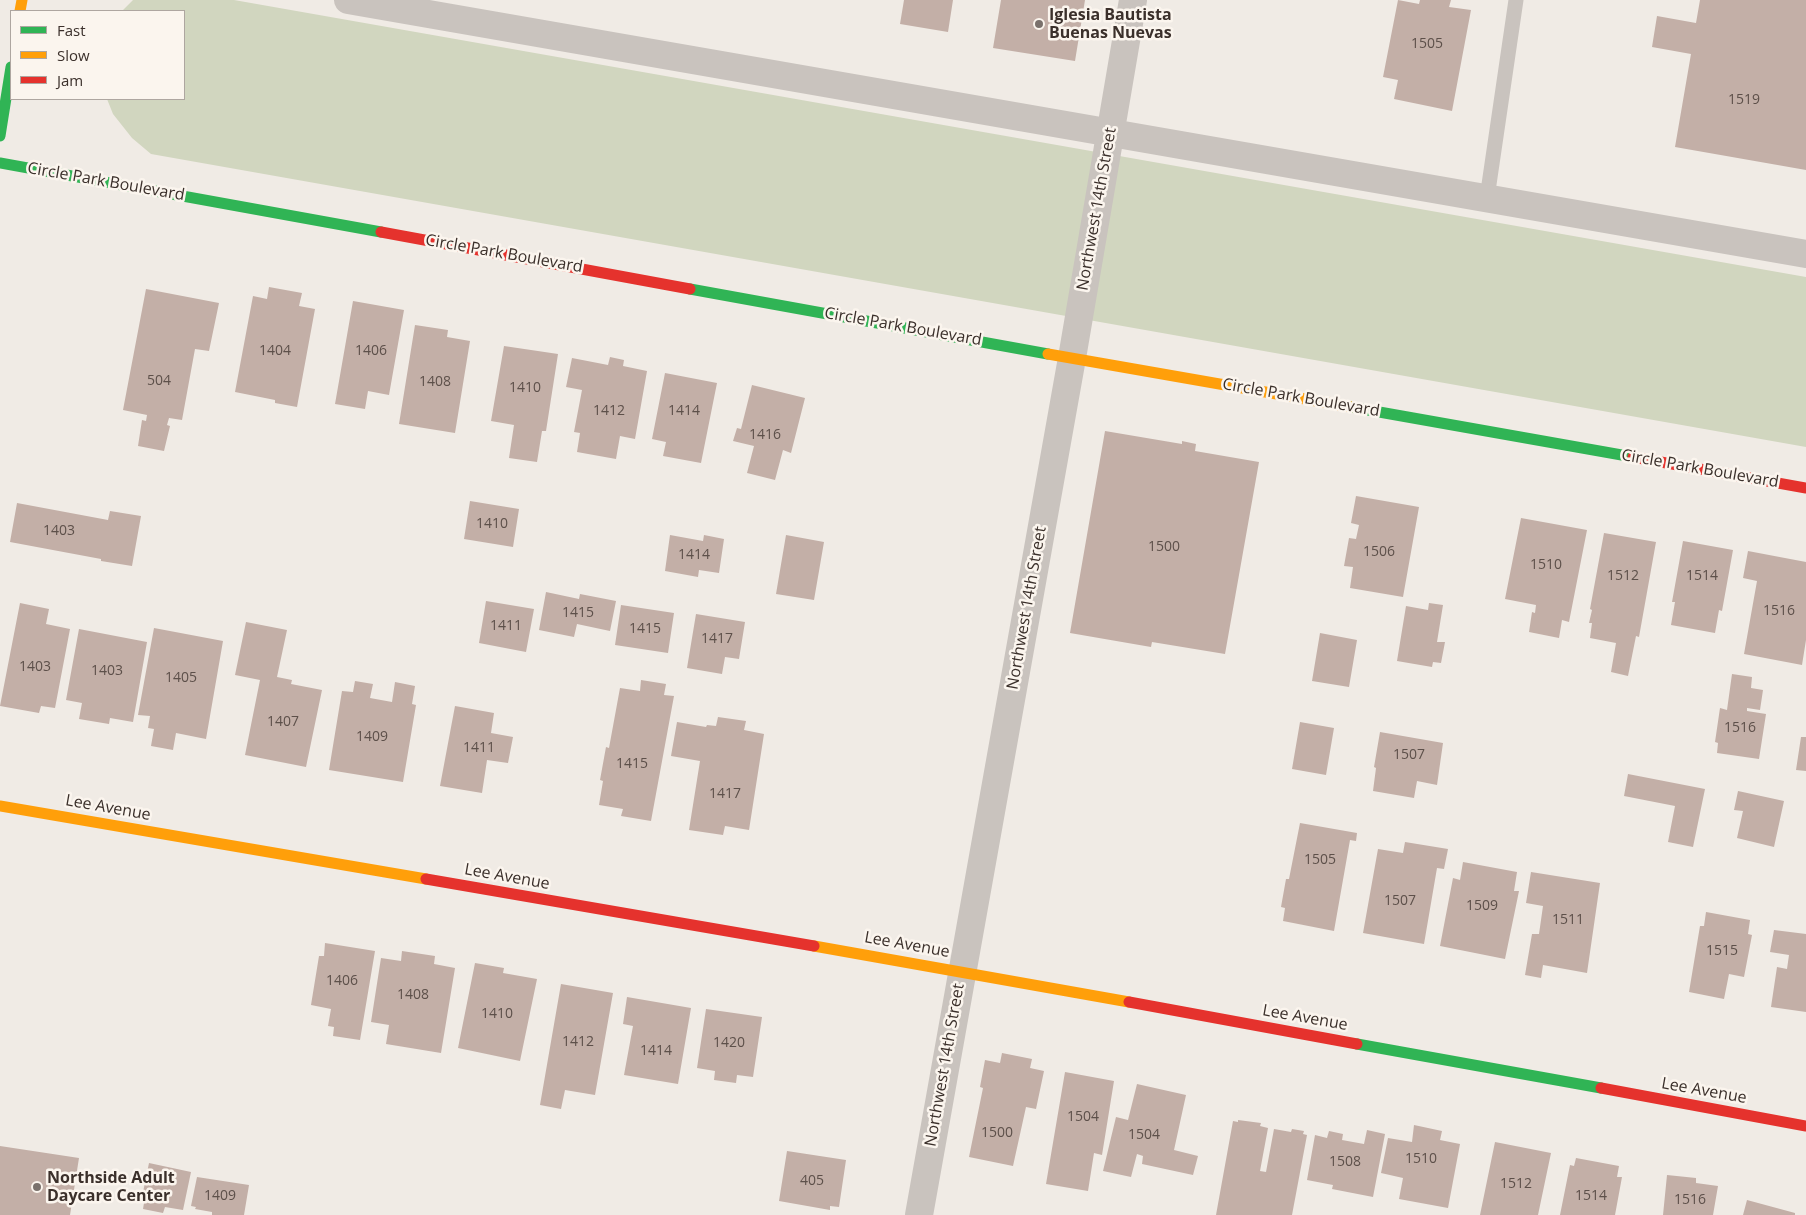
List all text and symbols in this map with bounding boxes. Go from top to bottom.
place label: Iglesia Bautista Buenas Nuevas [1049,5,1172,43]
legend [10,10,185,100]
marker: Iglesia Bautista Buenas Nuevas [1033,18,1045,30]
text: Fast [57,20,86,40]
house number: 1505 [1411,36,1443,52]
text: Slow [57,45,90,65]
text: Jam [57,70,83,90]
house number: 1519 [1728,92,1760,108]
street label: Northwest 14th Street [1073,126,1121,292]
street label: Circle Park Boulevard [26,159,186,205]
street label: Circle Park Boulevard [424,231,584,277]
street label: Circle Park Boulevard [823,304,983,350]
house number: 1404 [259,343,291,359]
house number: 1406 [355,343,387,359]
house number: 504 [147,373,171,389]
house number: 1408 [419,374,451,390]
street label: Circle Park Boulevard [1221,375,1381,421]
house number: 1410 [509,380,541,396]
house number: 1412 [593,403,625,419]
house number: 1414 [668,403,700,419]
house number: 1416 [749,427,781,443]
street label: Circle Park Boulevard [1620,446,1780,492]
house number: 1410 [476,516,508,532]
house number: 1403 [43,523,75,539]
street label: Northwest 14th Street [1003,525,1051,691]
house number: 1500 [1148,539,1180,555]
house number: 1506 [1363,544,1395,560]
house number: 1414 [678,547,710,563]
house number: 1510 [1530,557,1562,573]
house number: 1512 [1607,568,1639,584]
house number: 1514 [1686,568,1718,584]
house number: 1516 [1763,603,1795,619]
house number: 1415 [562,605,594,621]
house number: 1411 [490,618,522,634]
house number: 1415 [629,621,661,637]
house number: 1417 [701,631,733,647]
house number: 1403 [19,659,51,675]
house number: 1403 [91,663,123,679]
house number: 1405 [165,670,197,686]
house number: 1407 [267,714,299,730]
house number: 1516 [1724,720,1756,736]
house number: 1409 [356,729,388,745]
house number: 1411 [463,740,495,756]
house number: 1507 [1393,747,1425,763]
house number: 1415 [616,756,648,772]
house number: 1417 [709,786,741,802]
street label: Lee Avenue [64,791,152,825]
house number: 1505 [1304,852,1336,868]
street label: Lee Avenue [463,860,551,894]
house number: 1507 [1384,893,1416,909]
house number: 1509 [1466,898,1498,914]
house number: 1511 [1552,912,1584,928]
street label: Lee Avenue [863,928,951,962]
house number: 1515 [1706,943,1738,959]
house number: 1406 [326,973,358,989]
street label: Northwest 14th Street [921,982,969,1148]
house number: 1408 [397,987,429,1003]
street label: Lee Avenue [1261,1001,1349,1035]
house number: 1410 [481,1006,513,1022]
house number: 1412 [562,1034,594,1050]
house number: 1420 [713,1035,745,1051]
house number: 1414 [640,1043,672,1059]
street label: Lee Avenue [1660,1074,1748,1108]
house number: 1504 [1067,1109,1099,1125]
house number: 1500 [981,1125,1013,1141]
house number: 1504 [1128,1127,1160,1143]
house number: 1510 [1405,1151,1437,1167]
house number: 1508 [1329,1154,1361,1170]
place label: Northside Adult Daycare Center [47,1168,175,1206]
house number: 405 [800,1173,824,1189]
house number: 1512 [1500,1176,1532,1192]
marker: Northside Adult Daycare Center [31,1181,43,1193]
house number: 1409 [204,1188,236,1204]
house number: 1514 [1575,1188,1607,1204]
house number: 1516 [1674,1192,1706,1208]

